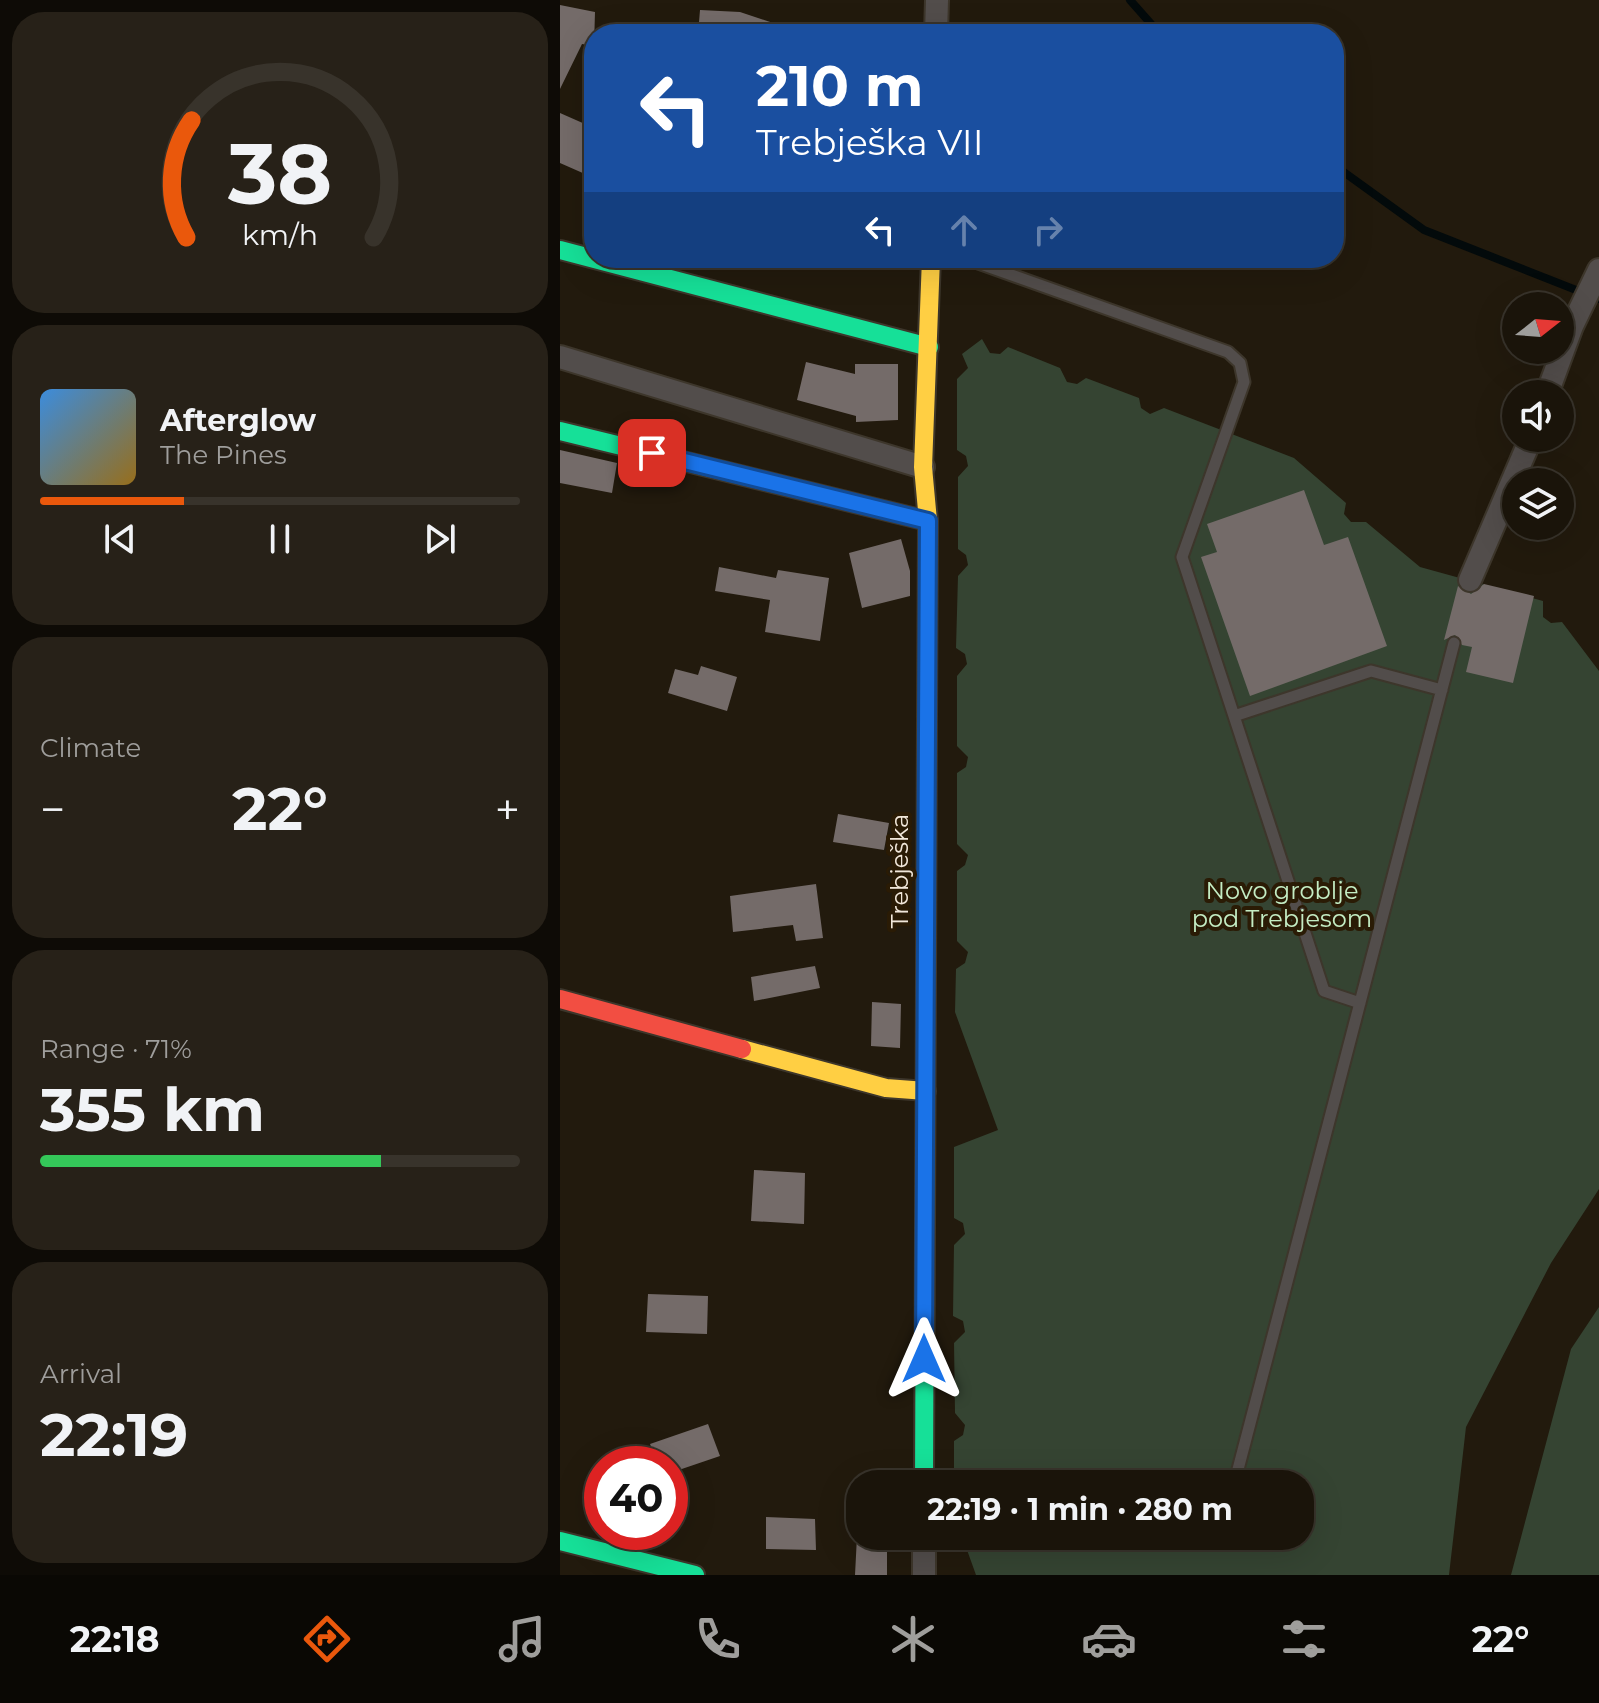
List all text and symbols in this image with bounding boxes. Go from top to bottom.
text: 210 m [756,52,924,120]
icon: left [624,56,728,160]
text: Trebješka VII [756,120,984,164]
text: 38 [227,123,332,225]
icon: left [858,208,902,252]
icon: ahead [942,208,986,252]
icon: right [1026,208,1070,252]
text: km/h [242,217,318,252]
north arrow [1502,292,1574,364]
map controls [1502,292,1574,540]
button: sound [1502,380,1574,452]
text: Afterglow [160,402,316,439]
pin [618,419,686,487]
icon: arrive [630,431,674,475]
text: The Pines [160,439,287,471]
button: layers [1502,468,1574,540]
icon: previous [98,517,142,561]
icon: pause [258,517,302,561]
icon: next [418,517,462,561]
text: Climate [40,732,141,764]
text: 22° [232,772,328,845]
text: − [40,782,65,836]
text: + [495,782,520,836]
street label: Trebješka [885,814,914,928]
park label: Novo groblje pod Trebjesom [1192,876,1372,933]
text: Range · 71% [40,1033,192,1065]
text: 355 km [40,1073,265,1146]
position arrow [882,1317,966,1401]
text: Arrival [40,1358,122,1390]
text: 22:19 [40,1398,188,1471]
speed limit sign: 40 [584,1446,688,1550]
text: 22:19 · 1 min · 280 m [927,1491,1233,1528]
icon: directions [299,1611,355,1667]
icon: music [494,1611,550,1667]
icon: phone [690,1611,746,1667]
icon: climate [885,1611,941,1667]
icon: car [1081,1611,1137,1667]
icon: filters [1276,1611,1332,1667]
text: 22:18 [70,1617,160,1661]
text: 22° [1472,1617,1529,1661]

